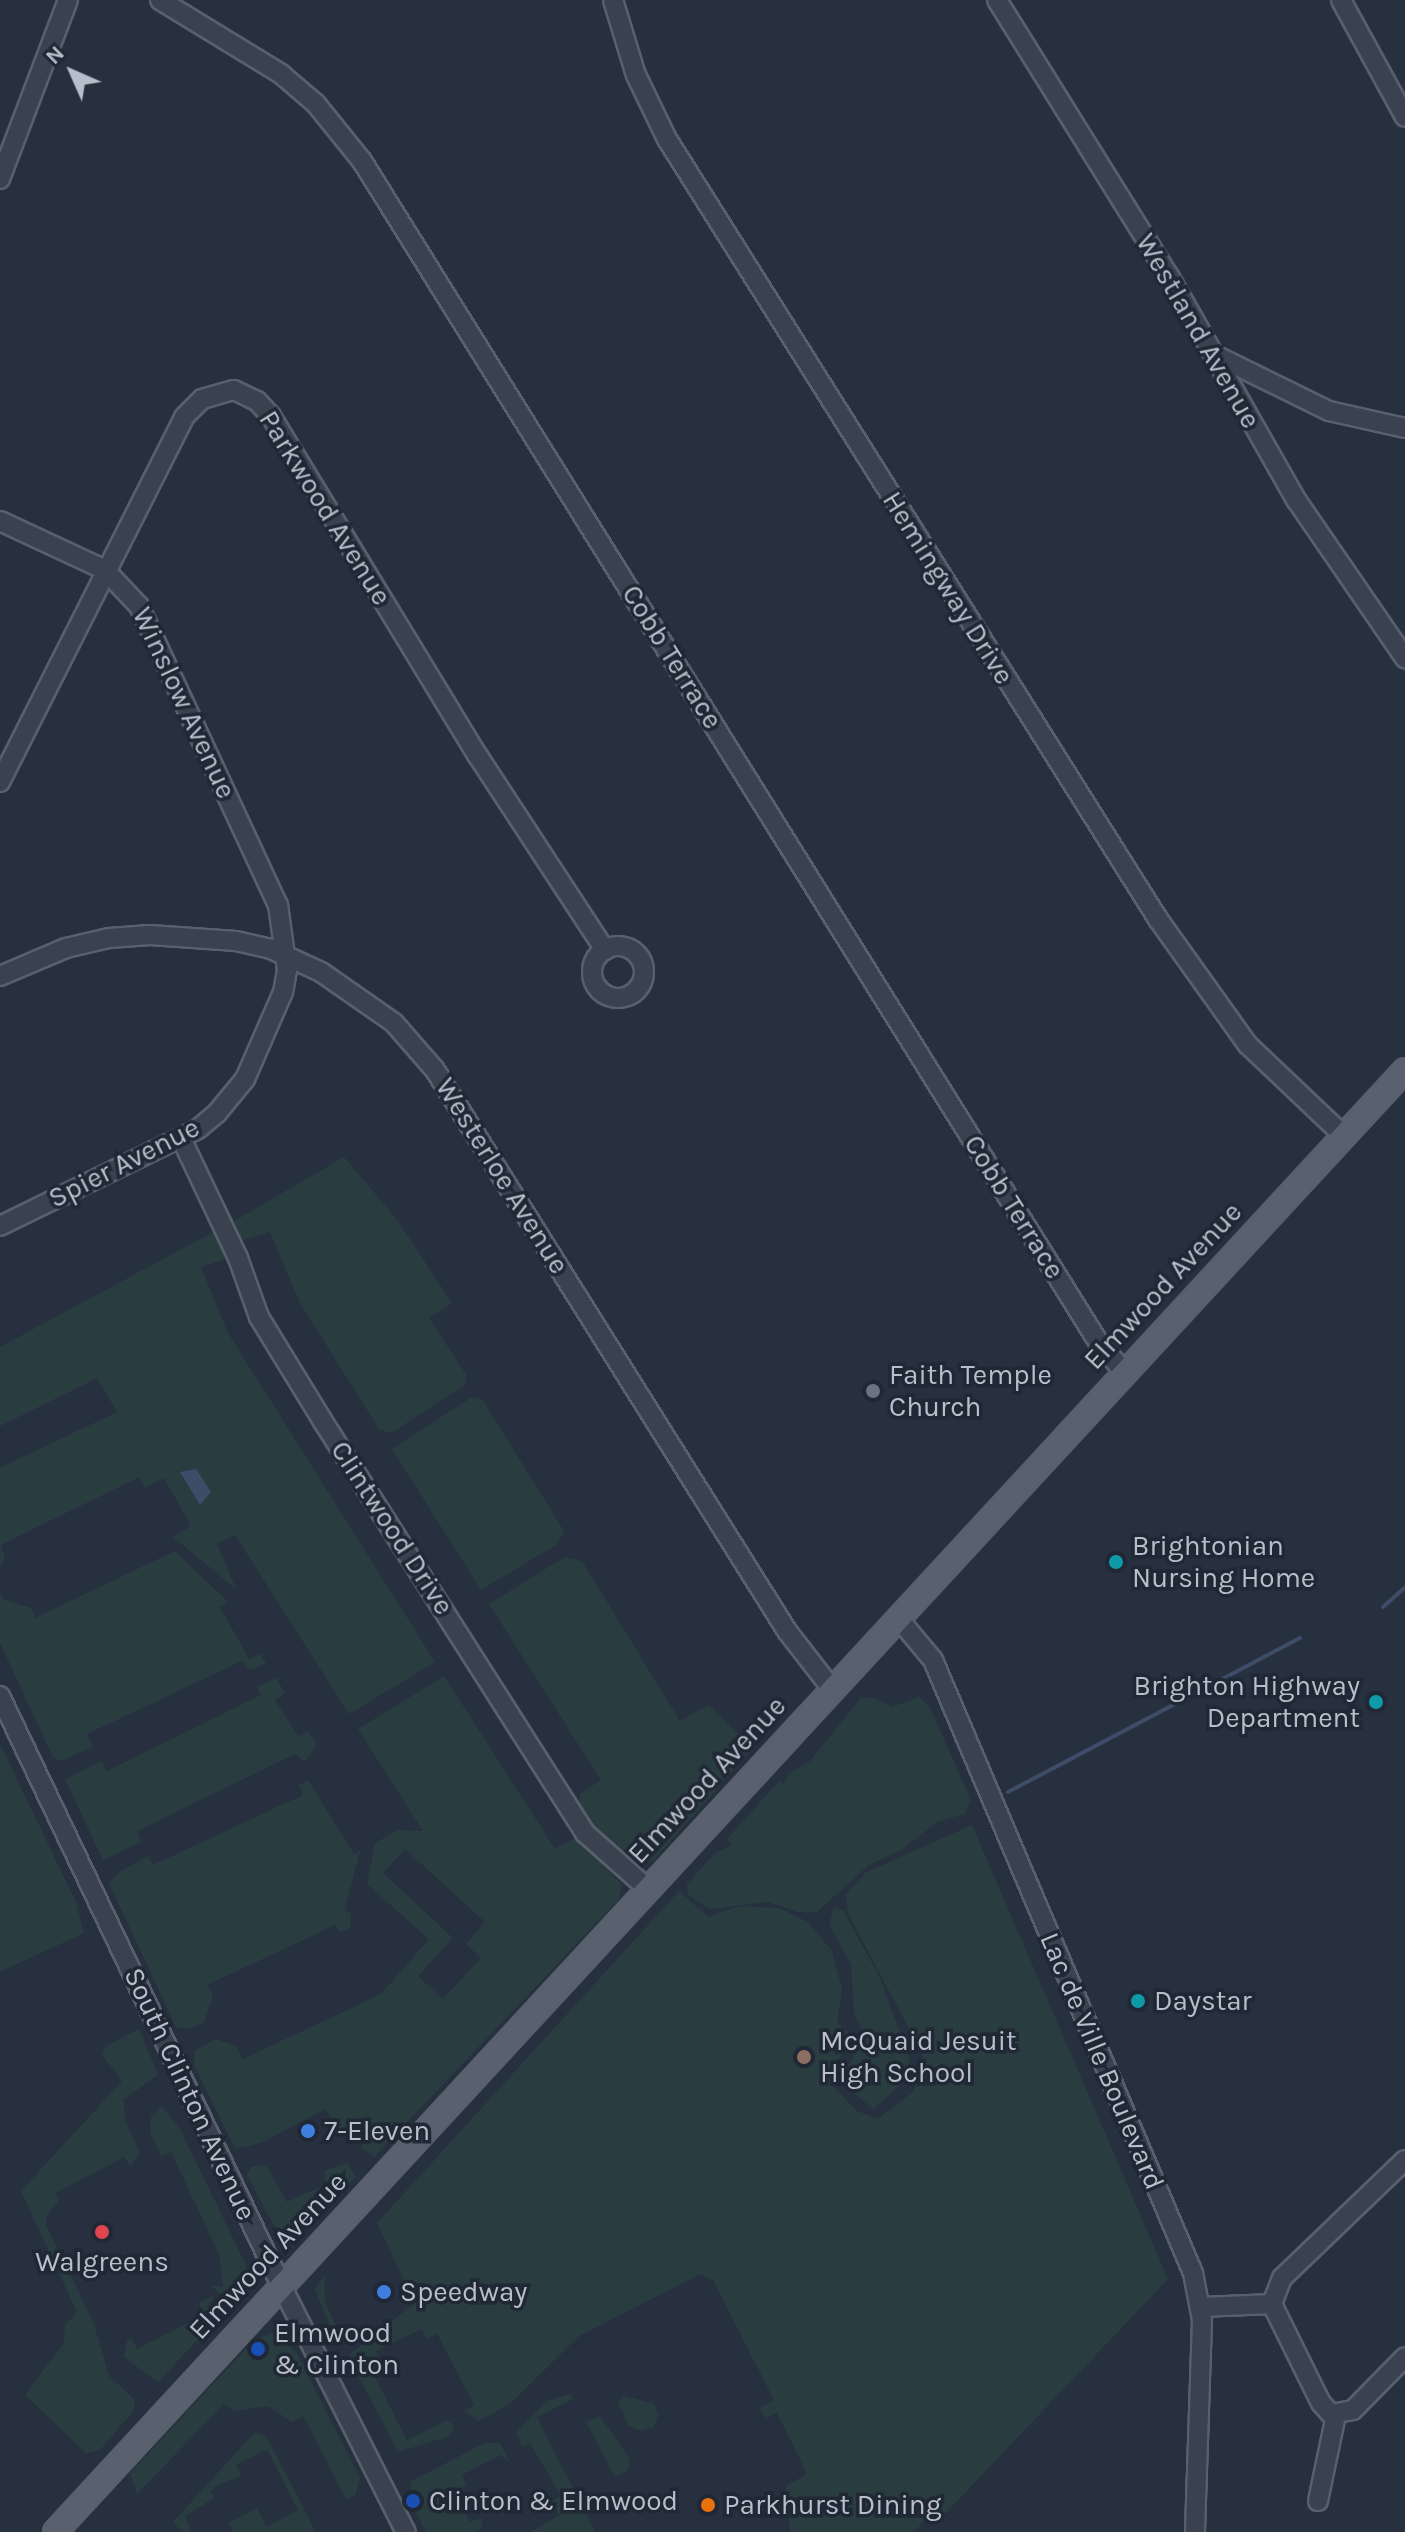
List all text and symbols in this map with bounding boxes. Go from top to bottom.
north arrow [32,32,112,112]
text: N [40,40,70,70]
street label: Westland Avenue [1129,228,1267,434]
street label: Parkwood Avenue [252,405,398,611]
street label: Hemingway Drive [875,485,1021,691]
street label: Cobb Terrace [615,579,729,735]
street label: Winslow Avenue [125,602,243,804]
street label: Westerloe Avenue [428,1072,576,1280]
street label: Spier Avenue [43,1111,205,1215]
street label: Cobb Terrace [957,1129,1071,1285]
street label: Elmwood Avenue [1077,1196,1249,1376]
place label: Faith Temple Church [889,1358,1052,1424]
marker: Faith Temple Church [864,1382,882,1400]
street label: Clintwood Drive [323,1435,461,1621]
place label: Brightonian Nursing Home [1132,1529,1315,1595]
marker: Brightonian Nursing Home [1107,1553,1125,1571]
place label: Brighton Highway Department [1134,1669,1360,1735]
street label: Elmwood Avenue [621,1690,793,1870]
marker: Brighton Highway Department [1367,1693,1385,1711]
street label: Lac de Ville Boulevard [1033,1927,1171,2195]
street label: South Clinton Avenue [117,1962,263,2226]
place label: Daystar [1154,1984,1252,2018]
marker: Daystar [1129,1992,1147,2010]
place label: McQuaid Jesuit High School [820,2024,1017,2090]
marker: McQuaid Jesuit High School [795,2048,813,2066]
place label: 7-Eleven [324,2114,430,2148]
marker: 7-Eleven [299,2122,317,2140]
street label: Elmwood Avenue [182,2166,354,2346]
marker: Walgreens [93,2223,111,2241]
place label: Walgreens [35,2245,169,2279]
place label: Speedway [400,2275,527,2309]
marker: Speedway [375,2283,393,2301]
place label: Elmwood & Clinton [274,2316,399,2382]
marker: Elmwood & Clinton [249,2340,267,2358]
place label: Clinton & Elmwood [429,2484,678,2518]
place label: Parkhurst Dining [724,2488,941,2522]
marker: Clinton & Elmwood [404,2492,422,2510]
marker: Parkhurst Dining [699,2496,717,2514]

